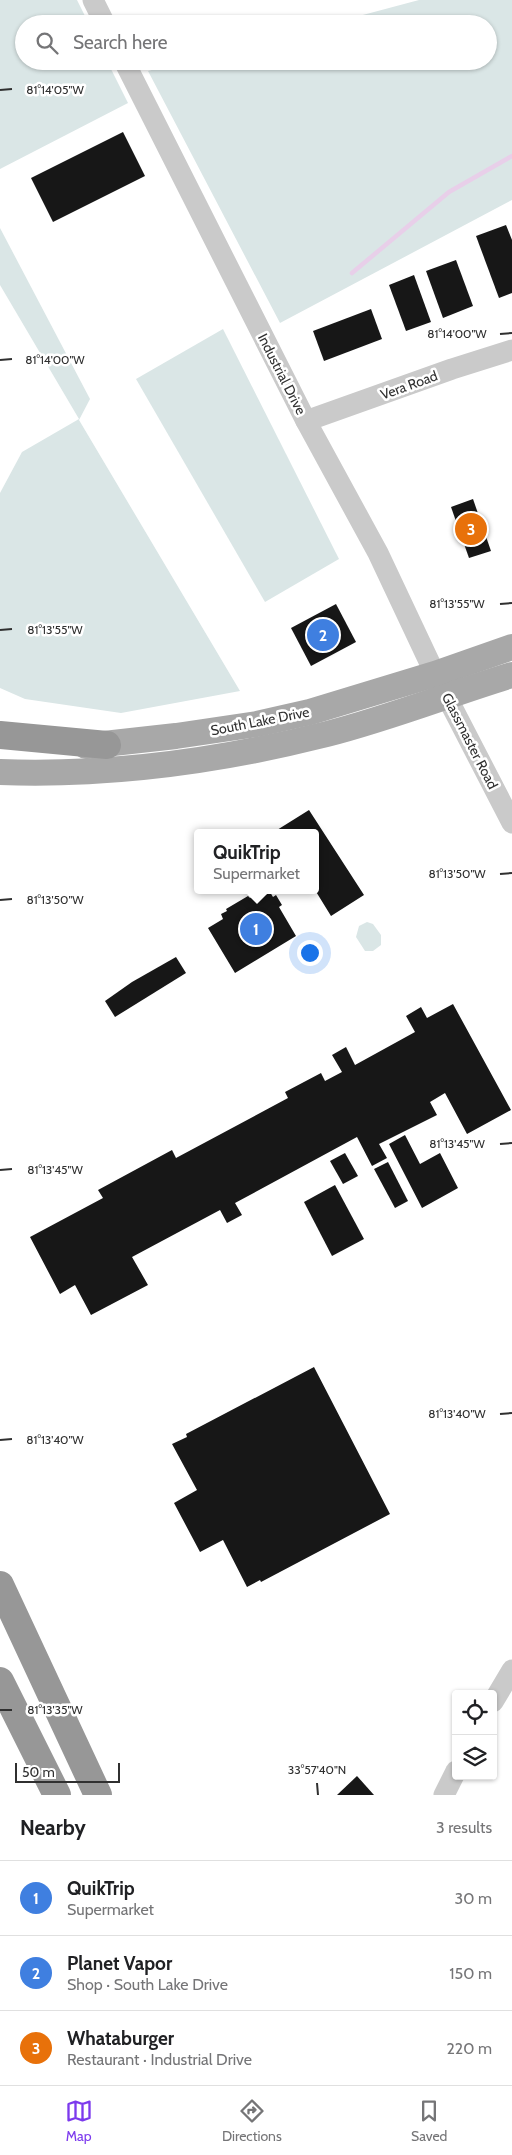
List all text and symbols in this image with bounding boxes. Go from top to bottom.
search box [15,15,497,70]
icon: search [33,29,61,57]
text: Search here [73,31,167,54]
text: 81°14'05"W [26,82,84,97]
text: 81°14'00"W [427,326,487,341]
street label: Industrial Drive [254,330,310,418]
text: 81°14'00"W [25,352,85,367]
street label: Vera Road [378,366,440,404]
pin: 3 [455,510,487,548]
text: 81°13'55"W [429,596,485,611]
pin: 2 [307,616,339,654]
text: 81°13'55"W [27,622,83,637]
street label: Glassmaster Road [438,690,502,792]
street label: South Lake Drive [209,703,311,739]
popup [194,829,319,894]
text: QuikTrip [213,841,281,864]
text: Supermarket [213,864,300,883]
text: 81°13'50"W [428,866,486,881]
text: 81°13'50"W [26,892,84,907]
pin: 1 [240,910,272,948]
your location [297,940,323,966]
text: 81°13'45"W [429,1136,485,1151]
text: 81°13'45"W [27,1162,83,1177]
text: 81°13'40"W [428,1406,486,1421]
text: 81°13'40"W [26,1432,84,1447]
map controls [452,1690,497,1780]
button: locate [452,1690,497,1735]
text: 81°13'35"W [27,1702,83,1717]
button: layers [452,1735,497,1780]
scale bar [15,1760,120,1783]
text: 33°57'40"N [288,1762,346,1777]
text: 50 m [22,1763,55,1781]
text: Nearby [20,1815,86,1840]
text: 3 results [436,1818,492,1837]
text: QuikTrip [67,1877,135,1900]
text: 1 [33,1889,39,1908]
text: 30 m [455,1889,492,1908]
text: Supermarket [67,1900,154,1919]
text: Planet Vapor [67,1952,172,1975]
text: 2 [32,1964,40,1983]
text: 150 m [449,1964,492,1983]
text: Shop · South Lake Drive [67,1975,228,1994]
text: Whataburger [67,2027,174,2050]
text: 3 [32,2039,40,2058]
text: 220 m [446,2039,492,2058]
text: Restaurant · Industrial Drive [67,2050,252,2069]
tab: Map [65,2097,93,2145]
tab: Directions [222,2097,282,2145]
tab: Saved [411,2097,447,2145]

